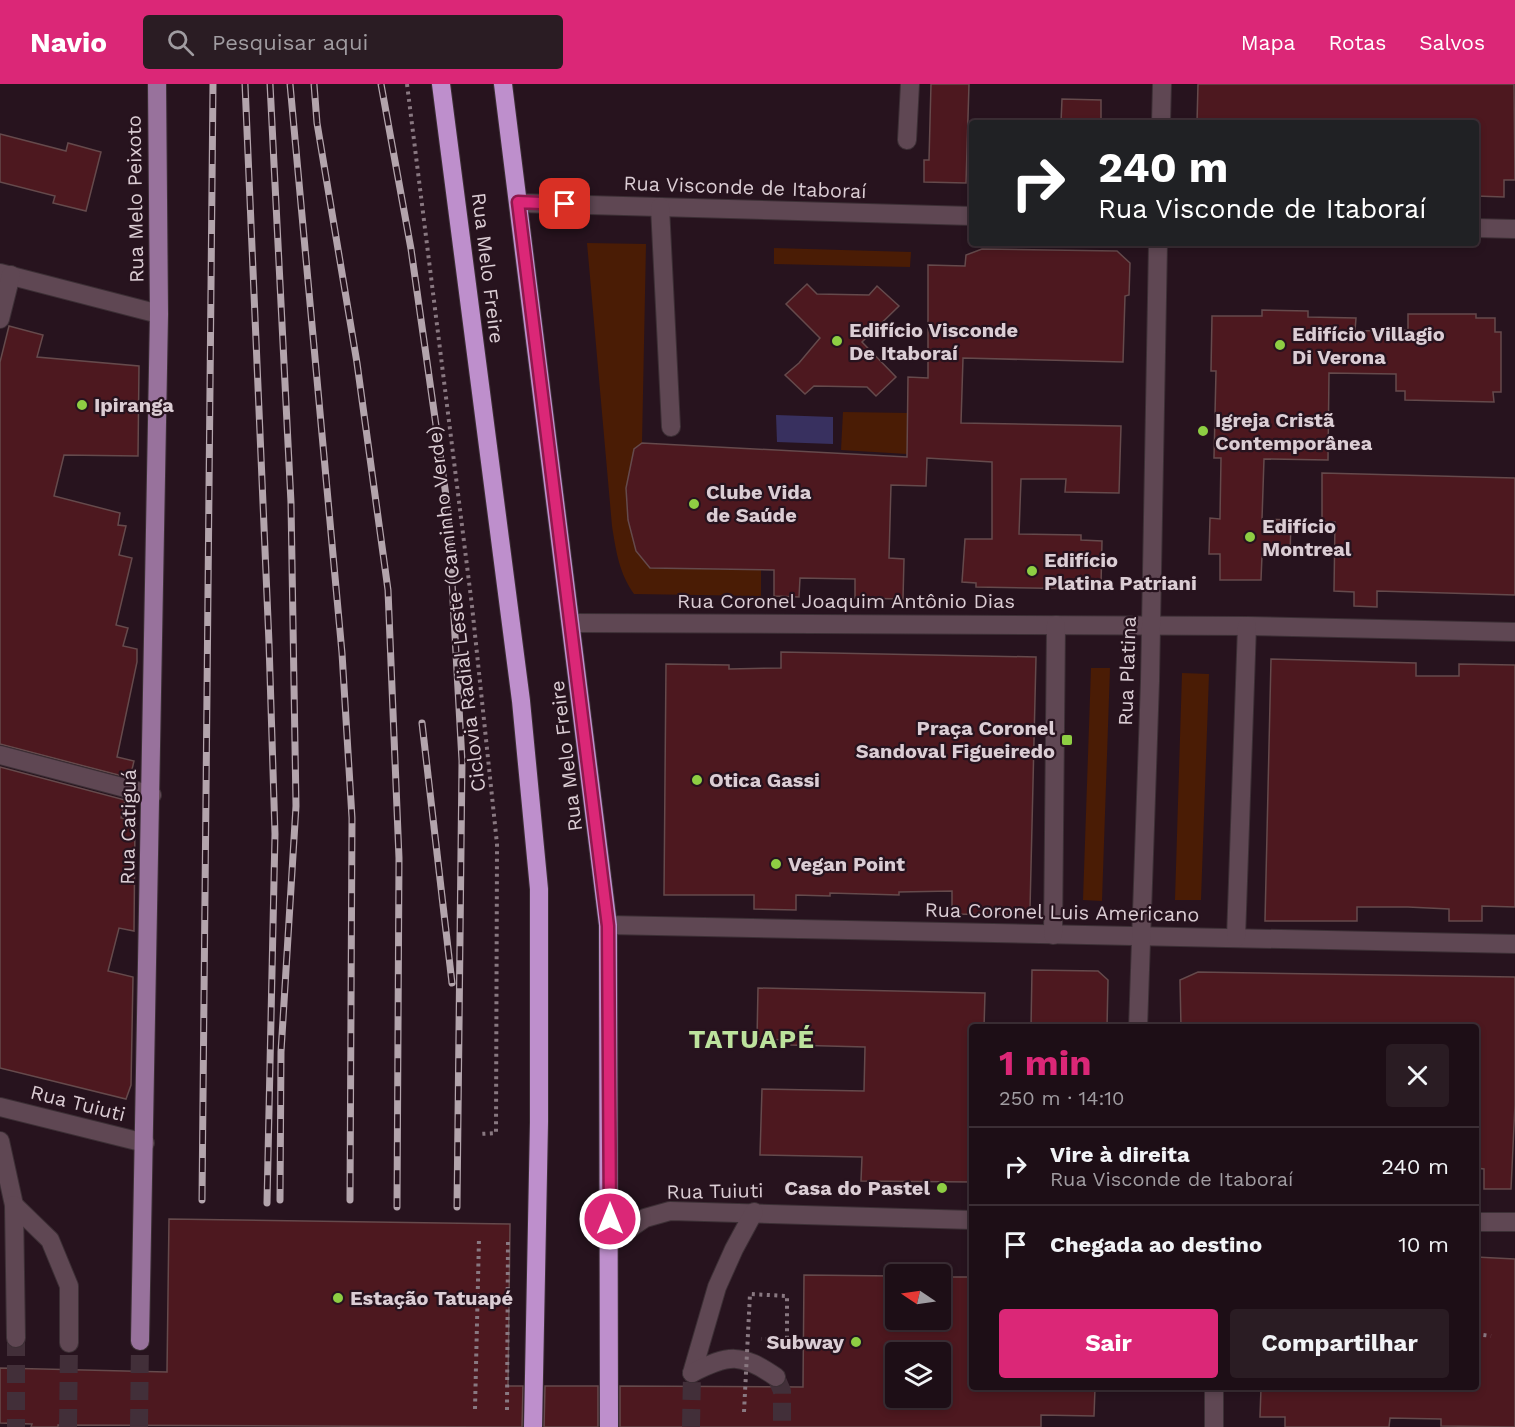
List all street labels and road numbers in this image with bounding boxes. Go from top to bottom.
street label: Rua Melo Peixoto [122,115,148,283]
street label: Rua Visconde de Itaboraí [623,171,867,203]
street label: Rua Melo Freire [467,191,509,345]
street label: Ciclovia Radial Leste (Caminho Verde) [422,425,490,793]
street label: Rua Coronel Joaquim Antônio Dias [677,589,1015,613]
street label: Rua Platina [1113,616,1141,726]
street label: Rua Melo Freire [545,679,587,833]
street label: Rua Catiguá [115,769,141,885]
street label: Rua Coronel Luis Americano [924,898,1200,926]
street label: Rua Tuiuti [28,1080,128,1126]
street label: Rua Tuiuti [666,1178,764,1204]

